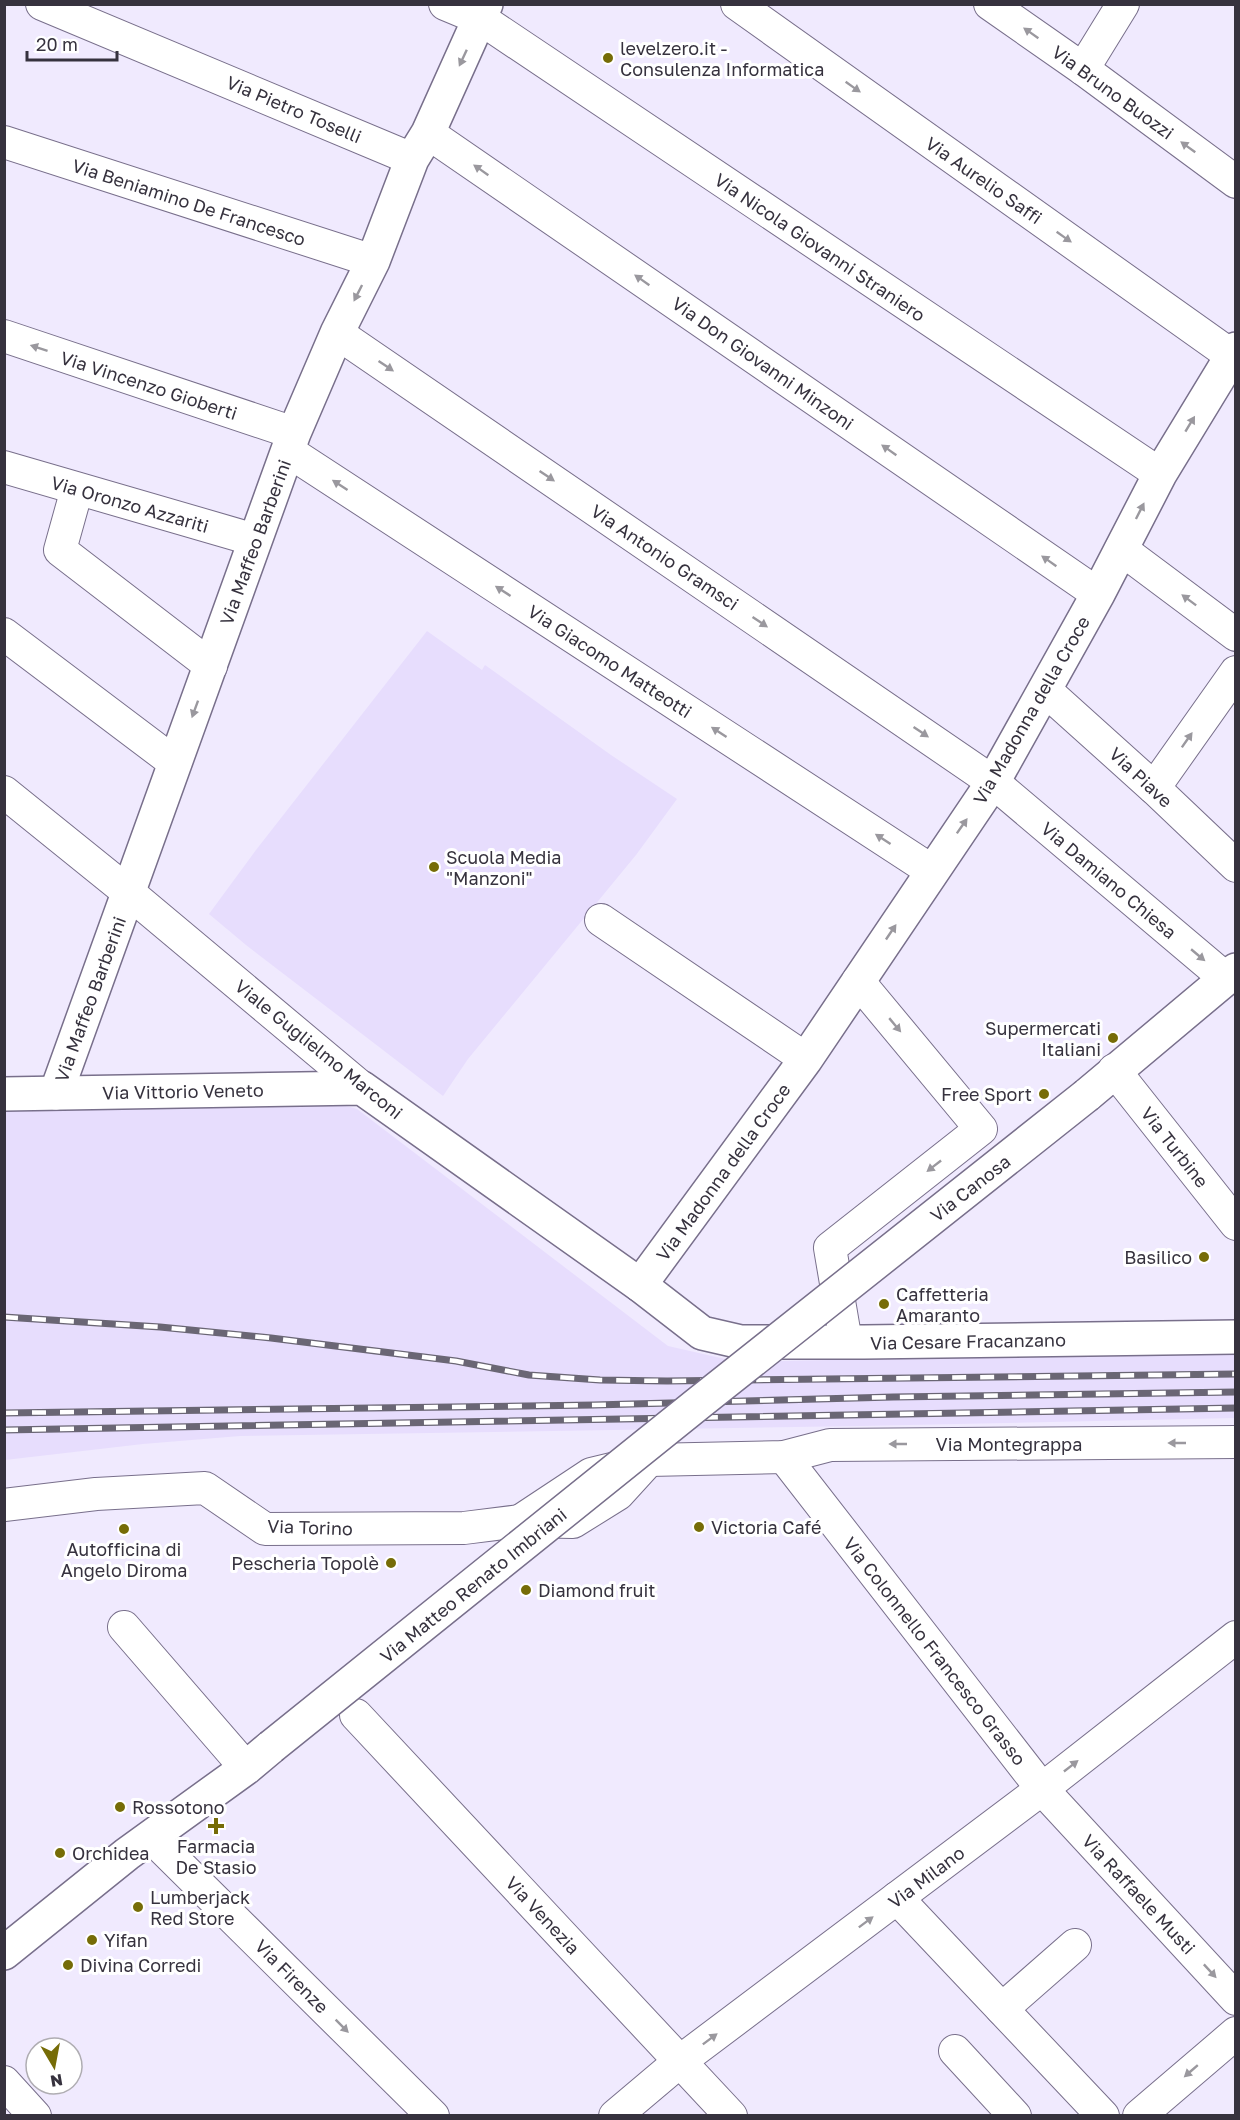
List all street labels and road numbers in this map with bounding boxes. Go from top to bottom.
street label: Via Bruno Buozzi [1048,40,1178,144]
street label: Via Pietro Toselli [223,71,365,147]
street label: Via Aurelio Saffi [922,132,1046,228]
street label: Via Beniamino De Francesco [70,154,308,250]
street label: Via Nicola Giovanni Straniero [710,168,930,326]
street label: Via Don Giovanni Minzoni [668,292,858,434]
street label: Via Vincenzo Gioberti [58,346,240,424]
street label: Via Maffeo Barberini [215,456,295,628]
street label: Via Oronzo Azzariti [49,471,211,537]
street label: Via Antonio Gramsci [587,499,743,615]
street label: Via Giacomo Matteotti [524,600,696,722]
street label: Via Madonna della Croce [968,612,1094,808]
street label: Via Piave [1105,742,1177,812]
street label: Via Damiano Chiesa [1037,817,1181,943]
street label: Via Maffeo Barberini [50,913,130,1085]
street label: Viale Guglielmo Marconi [231,975,407,1123]
street label: Via Vittorio Veneto [102,1079,264,1103]
street label: Via Madonna della Croce [651,1079,795,1265]
street label: Via Turbine [1137,1102,1213,1192]
street label: Via Canosa [926,1150,1014,1226]
street label: Via Cesare Fracanzano [870,1328,1066,1354]
street label: Via Montegrappa [936,1433,1082,1455]
street label: Via Matteo Renato Imbriani [375,1503,571,1667]
street label: Via Torino [267,1515,353,1539]
street label: Via Colonnello Francesco Grasso [839,1533,1031,1769]
street label: Via Raffaele Musti [1078,1830,1200,1958]
street label: Via Milano [884,1841,968,1913]
street label: Via Venezia [501,1871,585,1959]
street label: Via Firenze [251,1935,333,2017]

